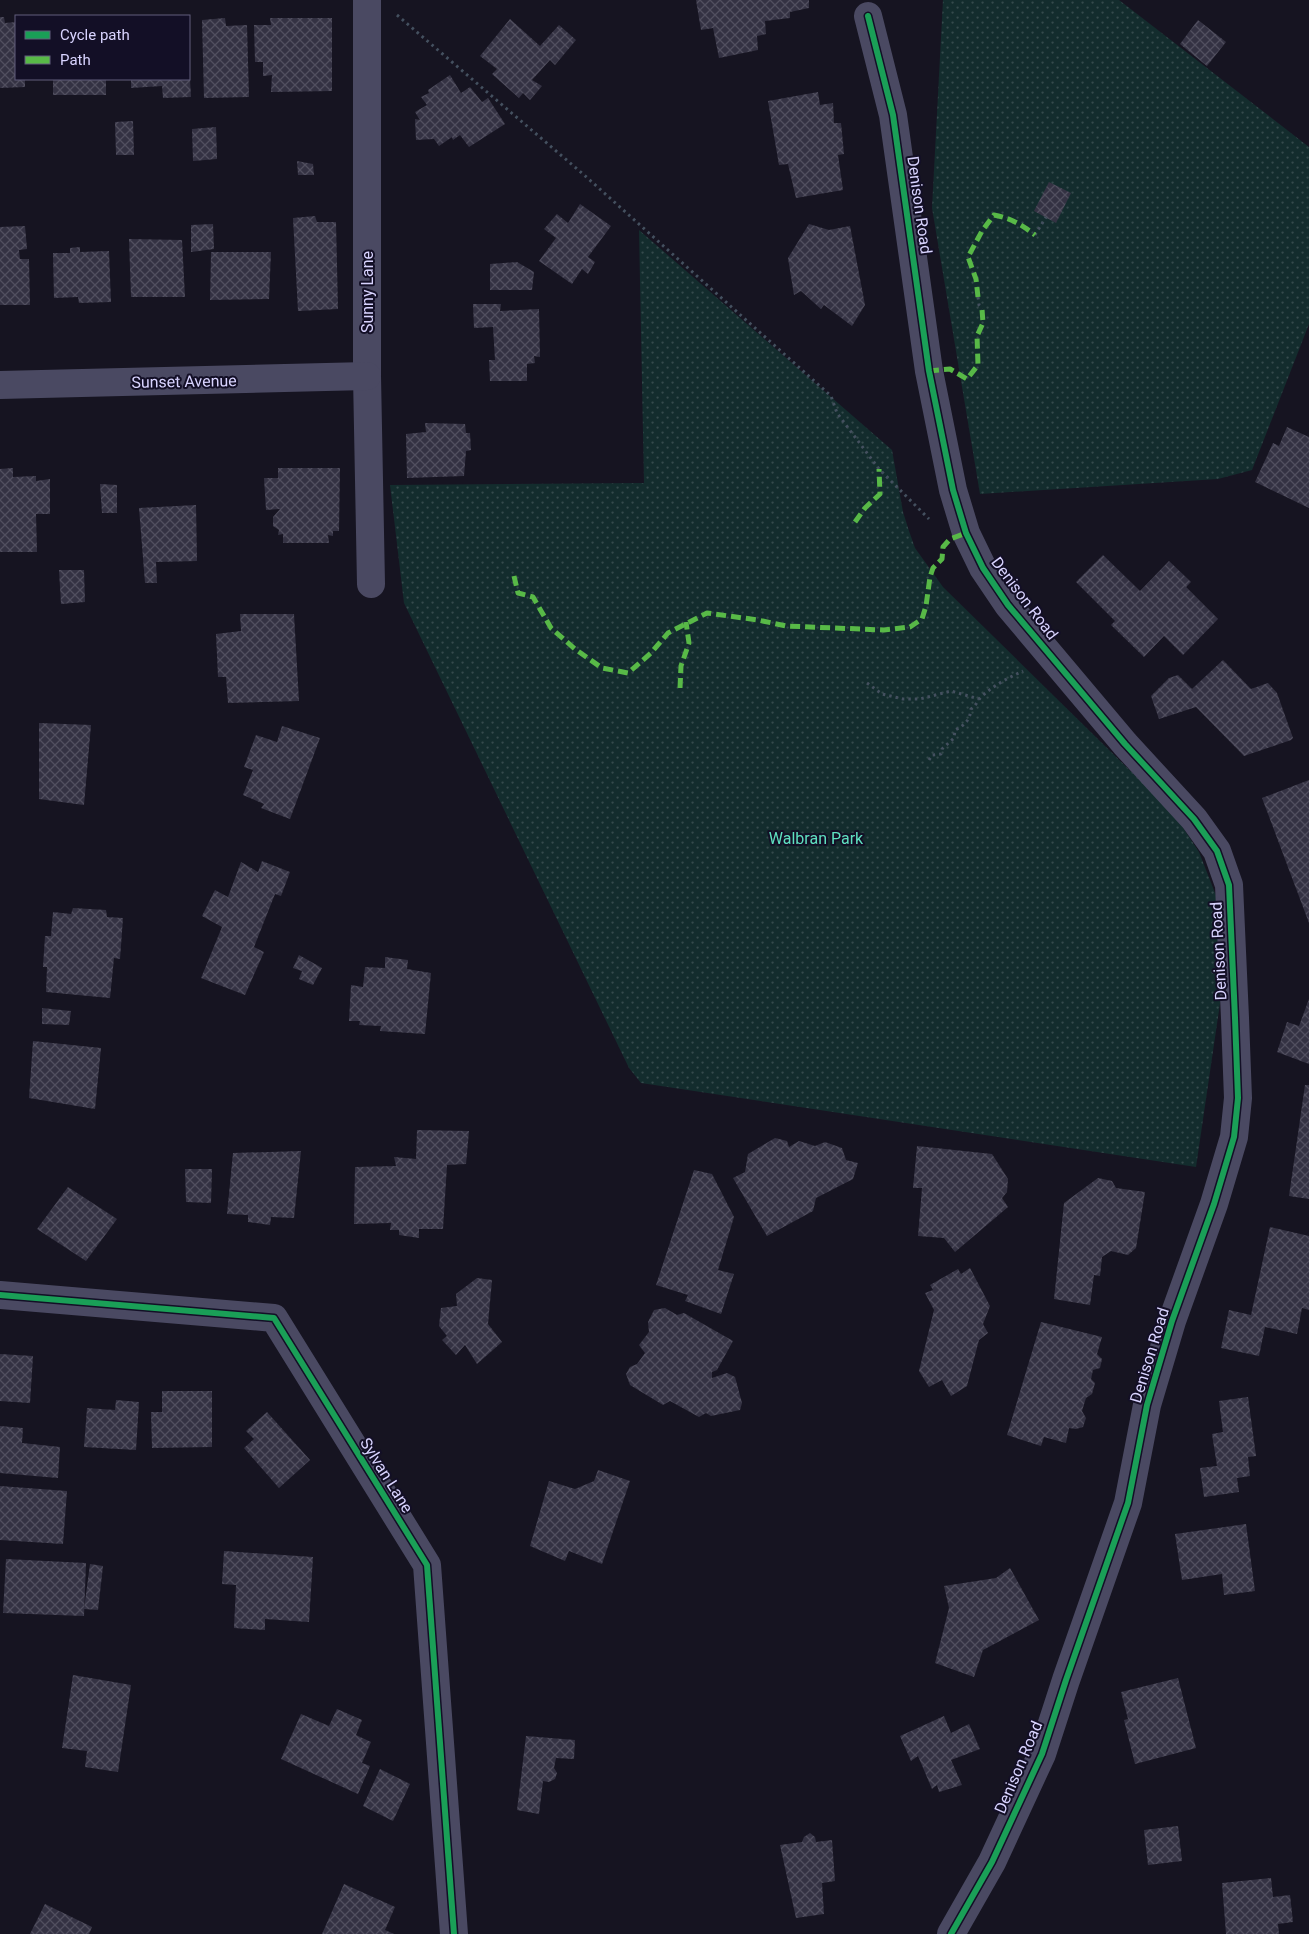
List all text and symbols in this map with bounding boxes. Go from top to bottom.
legend [15,15,190,80]
text: Cycle path [60,26,130,44]
text: Path [60,51,91,69]
street label: Denison Road [903,155,936,255]
street label: Sunny Lane [358,251,377,333]
street label: Sunset Avenue [131,371,237,392]
street label: Denison Road [987,553,1062,643]
park label: Walbran Park [769,829,864,848]
street label: Denison Road [1206,901,1231,1001]
street label: Denison Road [1126,1305,1173,1405]
street label: Sylvan Lane [356,1434,417,1516]
street label: Denison Road [990,1718,1046,1816]

